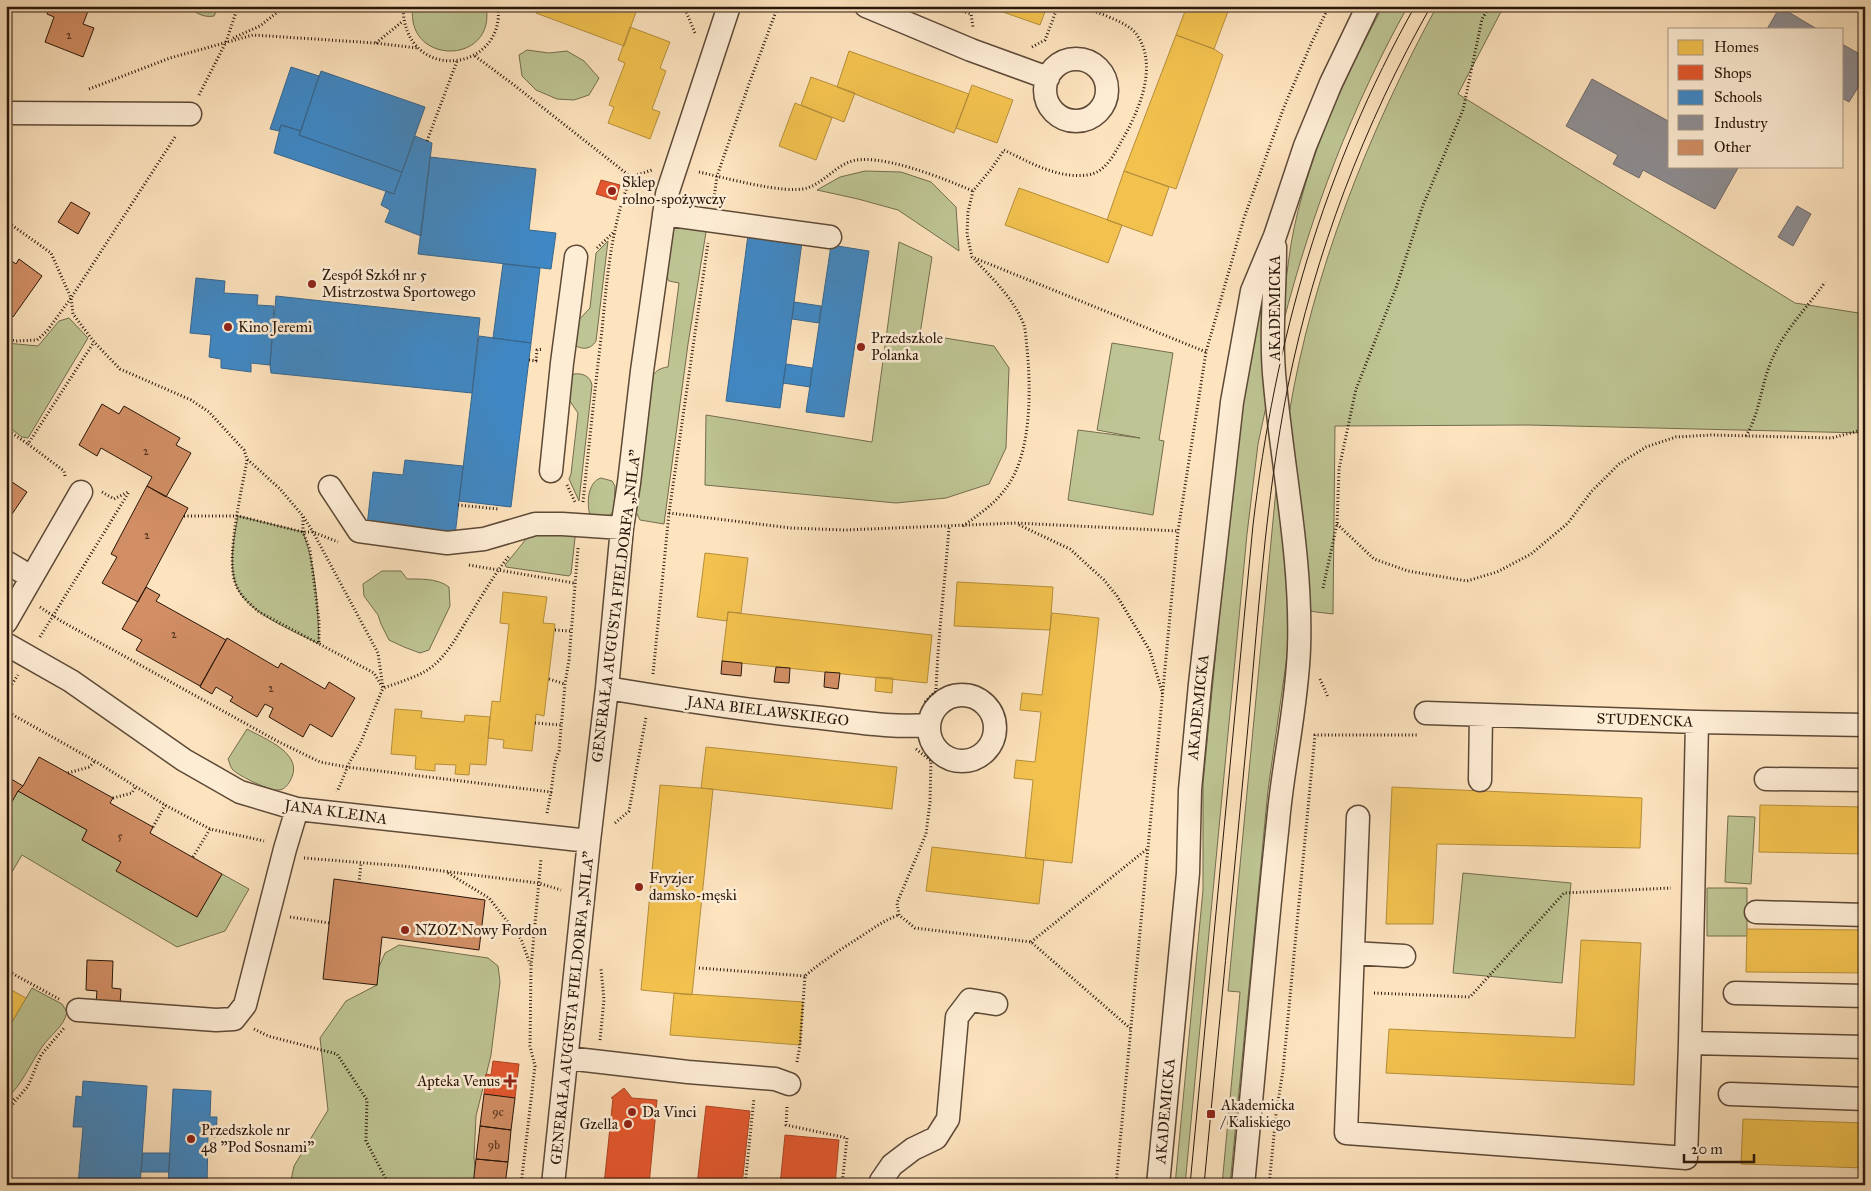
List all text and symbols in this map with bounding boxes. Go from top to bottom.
house number: 2 [66,28,72,42]
legend [1668,28,1844,168]
text: Homes [1714,38,1759,56]
text: Shops [1714,64,1752,82]
text: Schools [1714,88,1762,106]
text: Industry [1714,114,1768,132]
text: Other [1714,138,1751,156]
place label: Sklep rolno-spożywczy [622,173,727,208]
marker: Sklep rolno-spożywczy [606,185,618,197]
street label: AKADEMICKA [1266,255,1284,362]
place label: Zespół Szkół nr 5 Mistrzostwa Sportowego [322,266,476,301]
marker: Zespół Szkół nr 5 Mistrzostwa Sportowego [306,278,318,290]
place label: Kino Jeremi [238,318,312,337]
marker: Kino Jeremi [222,321,234,333]
place label: Przedszkole Polanka [871,329,943,364]
marker: Przedszkole Polanka [855,341,867,353]
house number: 2 [143,444,149,458]
street label: GENERAŁA AUGUSTA FIELDORFA „NILA” [588,449,644,763]
house number: 2 [144,528,150,542]
house number: 2 [171,627,177,641]
street label: AKADEMICKA [1183,653,1212,762]
house number: 2 [268,681,274,695]
street label: JANA BIELAWSKIEGO [684,692,850,731]
street label: STUDENCKA [1596,709,1694,731]
street label: JANA KLEINA [281,796,389,829]
house number: 5 [117,829,123,843]
street label: GENERAŁA AUGUSTA FIELDORFA „NILA” [547,850,597,1166]
place label: Fryzjer damsko-męski [649,869,737,904]
marker: Fryzjer damsko-męski [633,881,645,893]
place label: NZOZ Nowy Fordon [415,921,547,939]
marker: NZOZ Nowy Fordon [399,924,411,936]
street label: AKADEMICKA [1151,1057,1179,1166]
place label: Apteka Venus [416,1072,500,1090]
marker: Apteka Venus [504,1075,516,1087]
place label: Akademicka / Kaliskiego [1220,1096,1295,1131]
place label: Da Vinci [642,1103,697,1121]
house number: 9c [492,1105,504,1119]
marker: Da Vinci [626,1106,638,1118]
marker: Akademicka / Kaliskiego [1205,1108,1217,1120]
place label: Gzella [579,1115,619,1133]
marker: Gzella [622,1118,634,1130]
place label: Przedszkole nr 48 "Pod Sosnami" [201,1121,314,1156]
scale bar [1684,1131,1754,1163]
marker: Przedszkole nr 48 "Pod Sosnami" [185,1133,197,1145]
house number: 9b [488,1138,500,1152]
text: 20 m [1691,1140,1723,1158]

